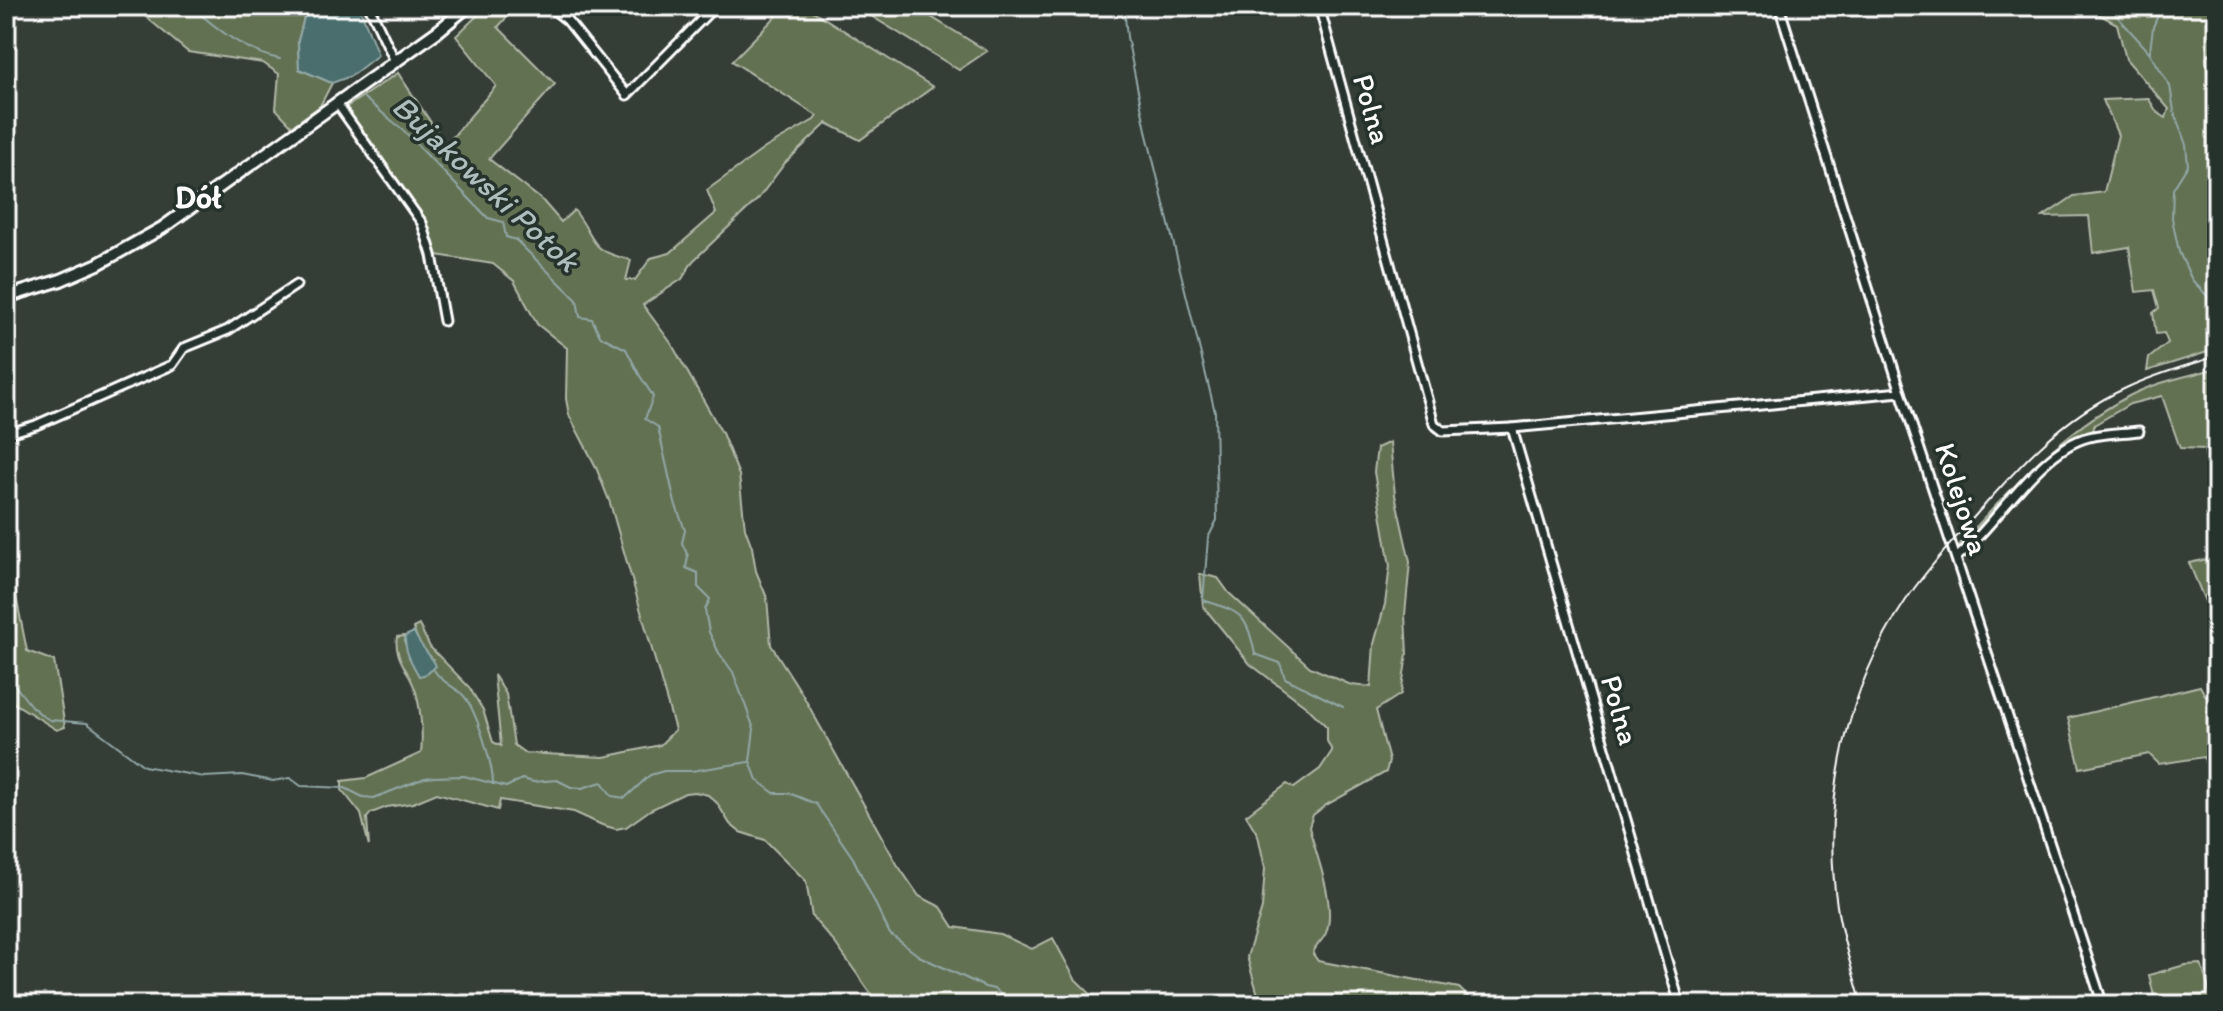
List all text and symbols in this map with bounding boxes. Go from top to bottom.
street label: Polna [1345,70,1400,148]
water label: Bujakowski Potok [385,87,588,280]
district label: Dół [175,178,222,216]
street label: Kolejowa [1927,438,1998,560]
street label: Polna [1593,671,1648,749]

